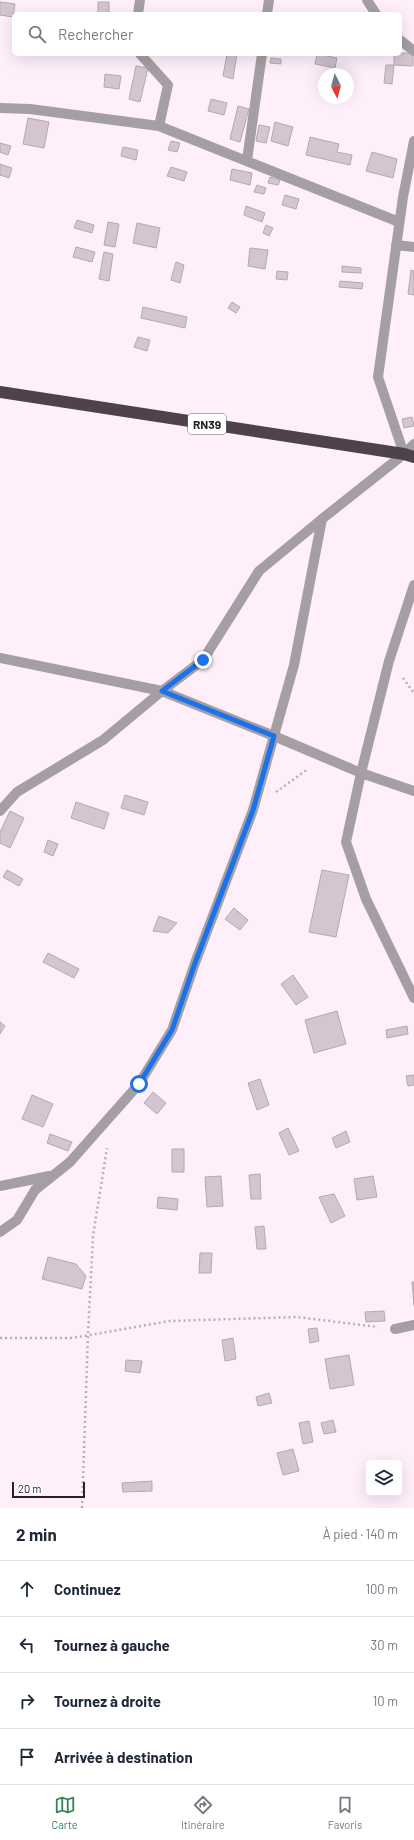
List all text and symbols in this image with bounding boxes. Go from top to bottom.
search box [12,12,402,56]
icon: search [26,23,48,45]
text: Rechercher [58,25,134,43]
north arrow [318,68,354,104]
road number: RN39 [188,414,226,434]
route end [194,651,212,669]
route start [130,1075,148,1093]
map controls [366,1460,402,1496]
button: layers [366,1460,402,1496]
scale bar [12,1480,85,1499]
text: 20 m [18,1482,41,1495]
text: 2 min [16,1524,57,1544]
text: À pied · 140 m [323,1526,398,1542]
icon: ahead [16,1578,38,1600]
text: Continuez [54,1580,121,1598]
text: 100 m [365,1581,398,1597]
icon: left [16,1634,38,1656]
text: Tournez à gauche [54,1636,170,1654]
text: 30 m [371,1637,398,1653]
icon: right [16,1690,38,1712]
text: Tournez à droite [54,1692,161,1710]
text: 10 m [373,1693,398,1709]
icon: arrive [16,1746,38,1768]
text: Arrivée à destination [54,1748,193,1766]
tab: Carte [52,1794,78,1831]
tab: Itinéraire [181,1794,225,1831]
tab: Favoris [328,1794,362,1831]

